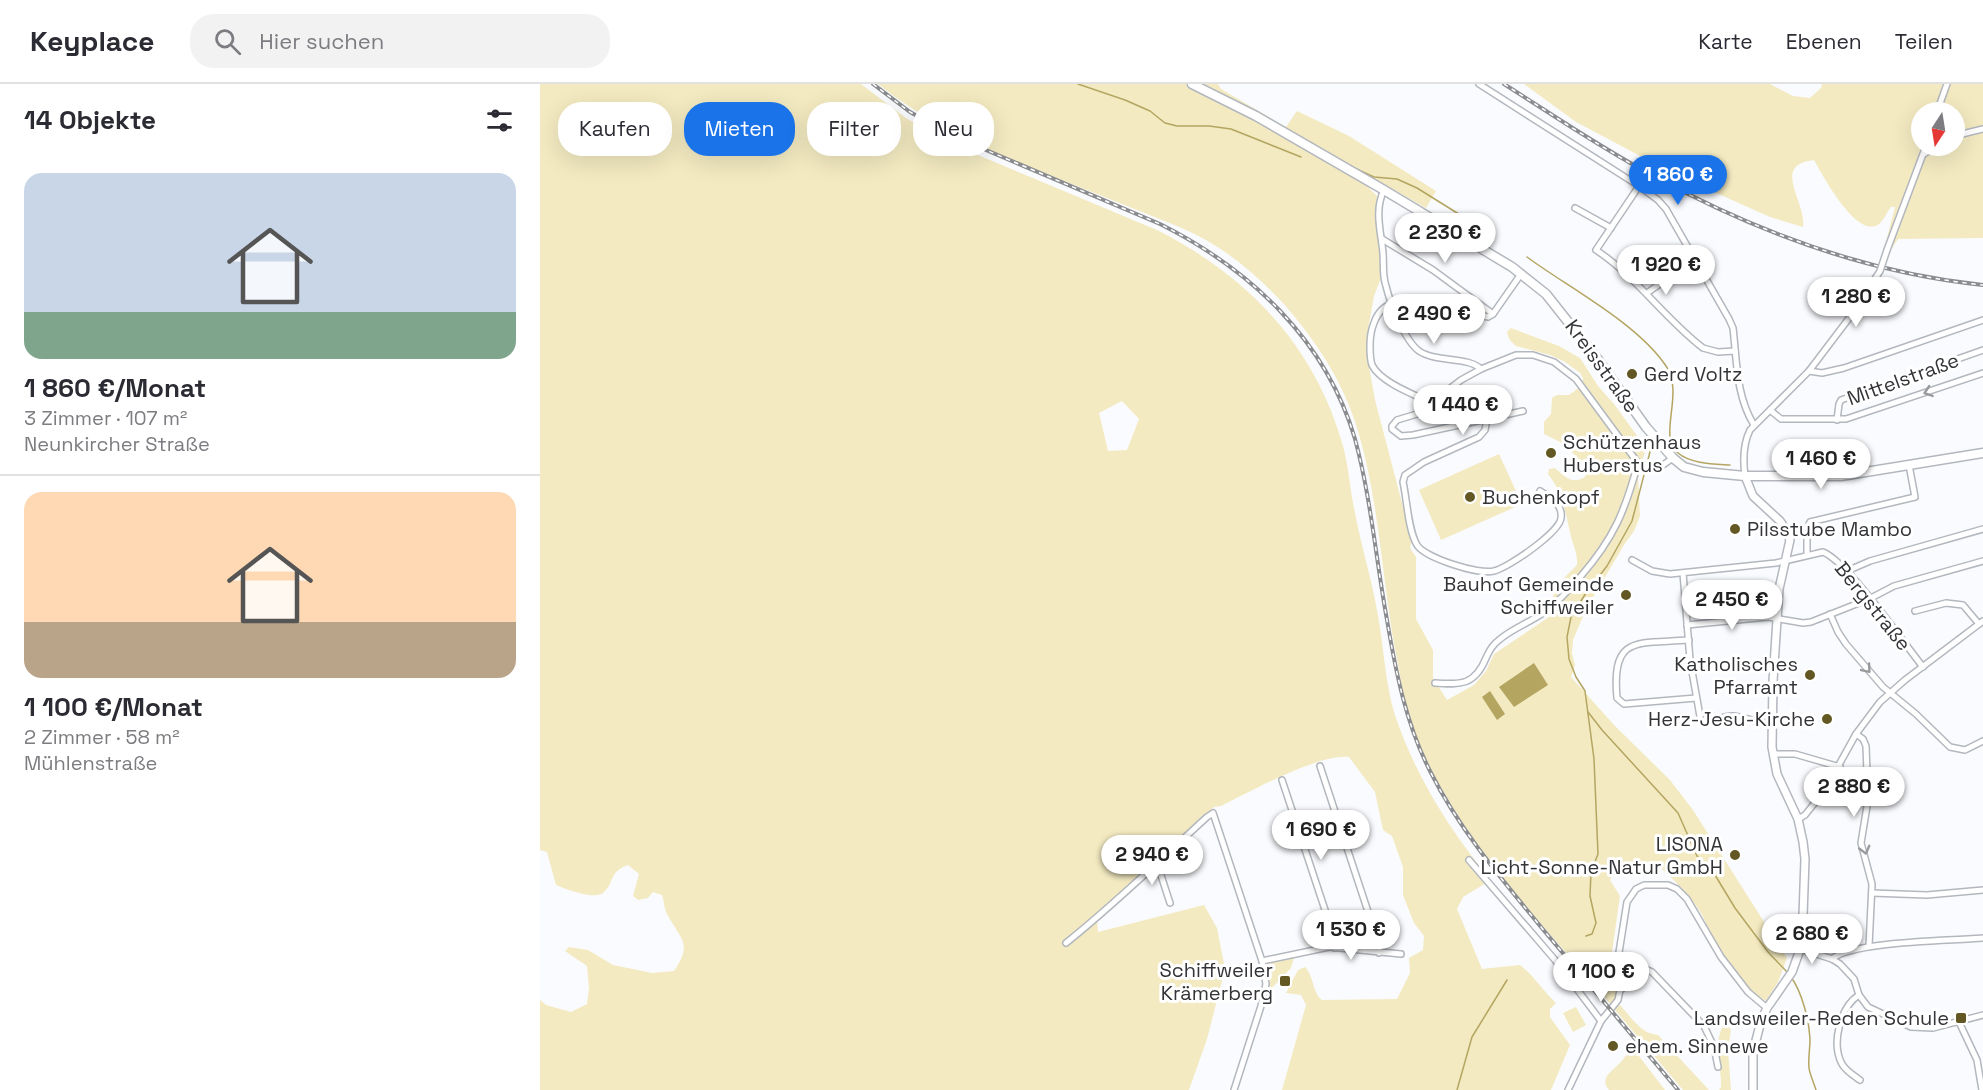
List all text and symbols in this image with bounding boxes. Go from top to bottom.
search box [190,14,610,68]
text: Keyplace [30,23,154,59]
icon: search [211,25,244,58]
text: Hier suchen [259,27,384,55]
text: Karte [1698,28,1753,55]
text: Ebenen [1786,28,1862,55]
text: Teilen [1895,28,1953,55]
chip: Kaufen [558,102,672,156]
chip: Mieten [684,102,795,156]
chip: Filter [807,102,901,156]
chip: Neu [913,102,994,156]
north arrow [1911,102,1965,156]
map controls [1911,102,1965,156]
text: 14 Objekte [24,103,156,137]
icon: filters [483,104,516,137]
pin: 1 860 € [1623,155,1733,206]
text: 1 860 € [1643,161,1713,187]
icon: home [216,212,324,320]
pin: 2 230 € [1390,213,1500,264]
text: 2 230 € [1409,219,1481,245]
pin: 1 920 € [1611,245,1721,296]
text: 1 920 € [1631,251,1701,277]
pin: 1 280 € [1801,277,1911,328]
text: 1 280 € [1821,283,1891,309]
pin: 2 490 € [1379,294,1489,345]
text: 2 490 € [1397,300,1471,326]
street label: Kreisstraße [1559,314,1645,418]
street label: Mittelstraße [1843,347,1963,411]
place label: Gerd Voltz [1644,361,1743,387]
marker: Gerd Voltz [1625,367,1639,381]
text: 1 860 €/Monat [24,371,206,405]
one-way arrow [1923,384,1934,397]
pin: 1 440 € [1408,385,1518,436]
text: 1 440 € [1427,391,1499,417]
text: 3 Zimmer · 107 m² [24,405,187,431]
place label: Schützenhaus Huberstus [1563,429,1701,478]
text: Neunkircher Straße [24,431,210,457]
pin: 1 460 € [1766,439,1876,490]
text: 1 460 € [1786,445,1856,471]
marker: Schützenhaus Huberstus [1544,446,1558,460]
place label: Buchenkopf [1482,484,1600,510]
marker: Buchenkopf [1463,490,1477,504]
place label: Pilsstube Mambo [1747,516,1912,542]
marker: Pilsstube Mambo [1728,522,1742,536]
icon: home [216,531,324,639]
street label: Bergstraße [1829,556,1917,656]
place label: Bauhof Gemeinde Schiffweiler [1443,571,1614,620]
pin: 2 450 € [1677,580,1787,631]
text: 2 450 € [1695,586,1769,612]
marker: Bauhof Gemeinde Schiffweiler [1619,588,1633,602]
place label: Katholisches Pfarramt [1674,651,1798,700]
one-way arrow [1860,662,1871,673]
marker: Katholisches Pfarramt [1803,668,1817,682]
text: 1 100 €/Monat [24,690,203,724]
place label: Herz-Jesu-Kirche [1648,706,1815,732]
marker: Herz-Jesu-Kirche [1820,712,1834,726]
text: 2 Zimmer · 58 m² [24,724,180,750]
text: Mühlenstraße [24,750,157,776]
pin: 2 880 € [1799,767,1909,818]
text: 2 880 € [1818,773,1890,799]
pin: 1 690 € [1266,810,1376,861]
text: 1 690 € [1286,816,1356,842]
place label: LISONA Licht-Sonne-Natur GmbH [1481,831,1723,880]
pin: 2 940 € [1097,835,1207,886]
text: 2 940 € [1115,841,1189,867]
one-way arrow [1857,845,1870,855]
marker: LISONA Licht-Sonne-Natur GmbH [1728,848,1742,862]
pin: 1 530 € [1296,910,1406,961]
pin: 2 680 € [1757,914,1867,965]
text: 1 530 € [1316,916,1386,942]
text: 2 680 € [1776,920,1848,946]
pin: 1 100 € [1546,952,1656,1003]
place label: Schiffweiler Krämerberg [1160,957,1273,1006]
text: 1 100 € [1567,958,1635,984]
marker: Schiffweiler Krämerberg [1278,974,1292,988]
place label: Landsweiler-Reden Schule [1694,1005,1949,1031]
marker: Landsweiler-Reden Schule [1954,1011,1968,1025]
place label: ehem. Sinnewe [1625,1033,1769,1059]
marker: ehem. Sinnewe [1606,1039,1620,1053]

